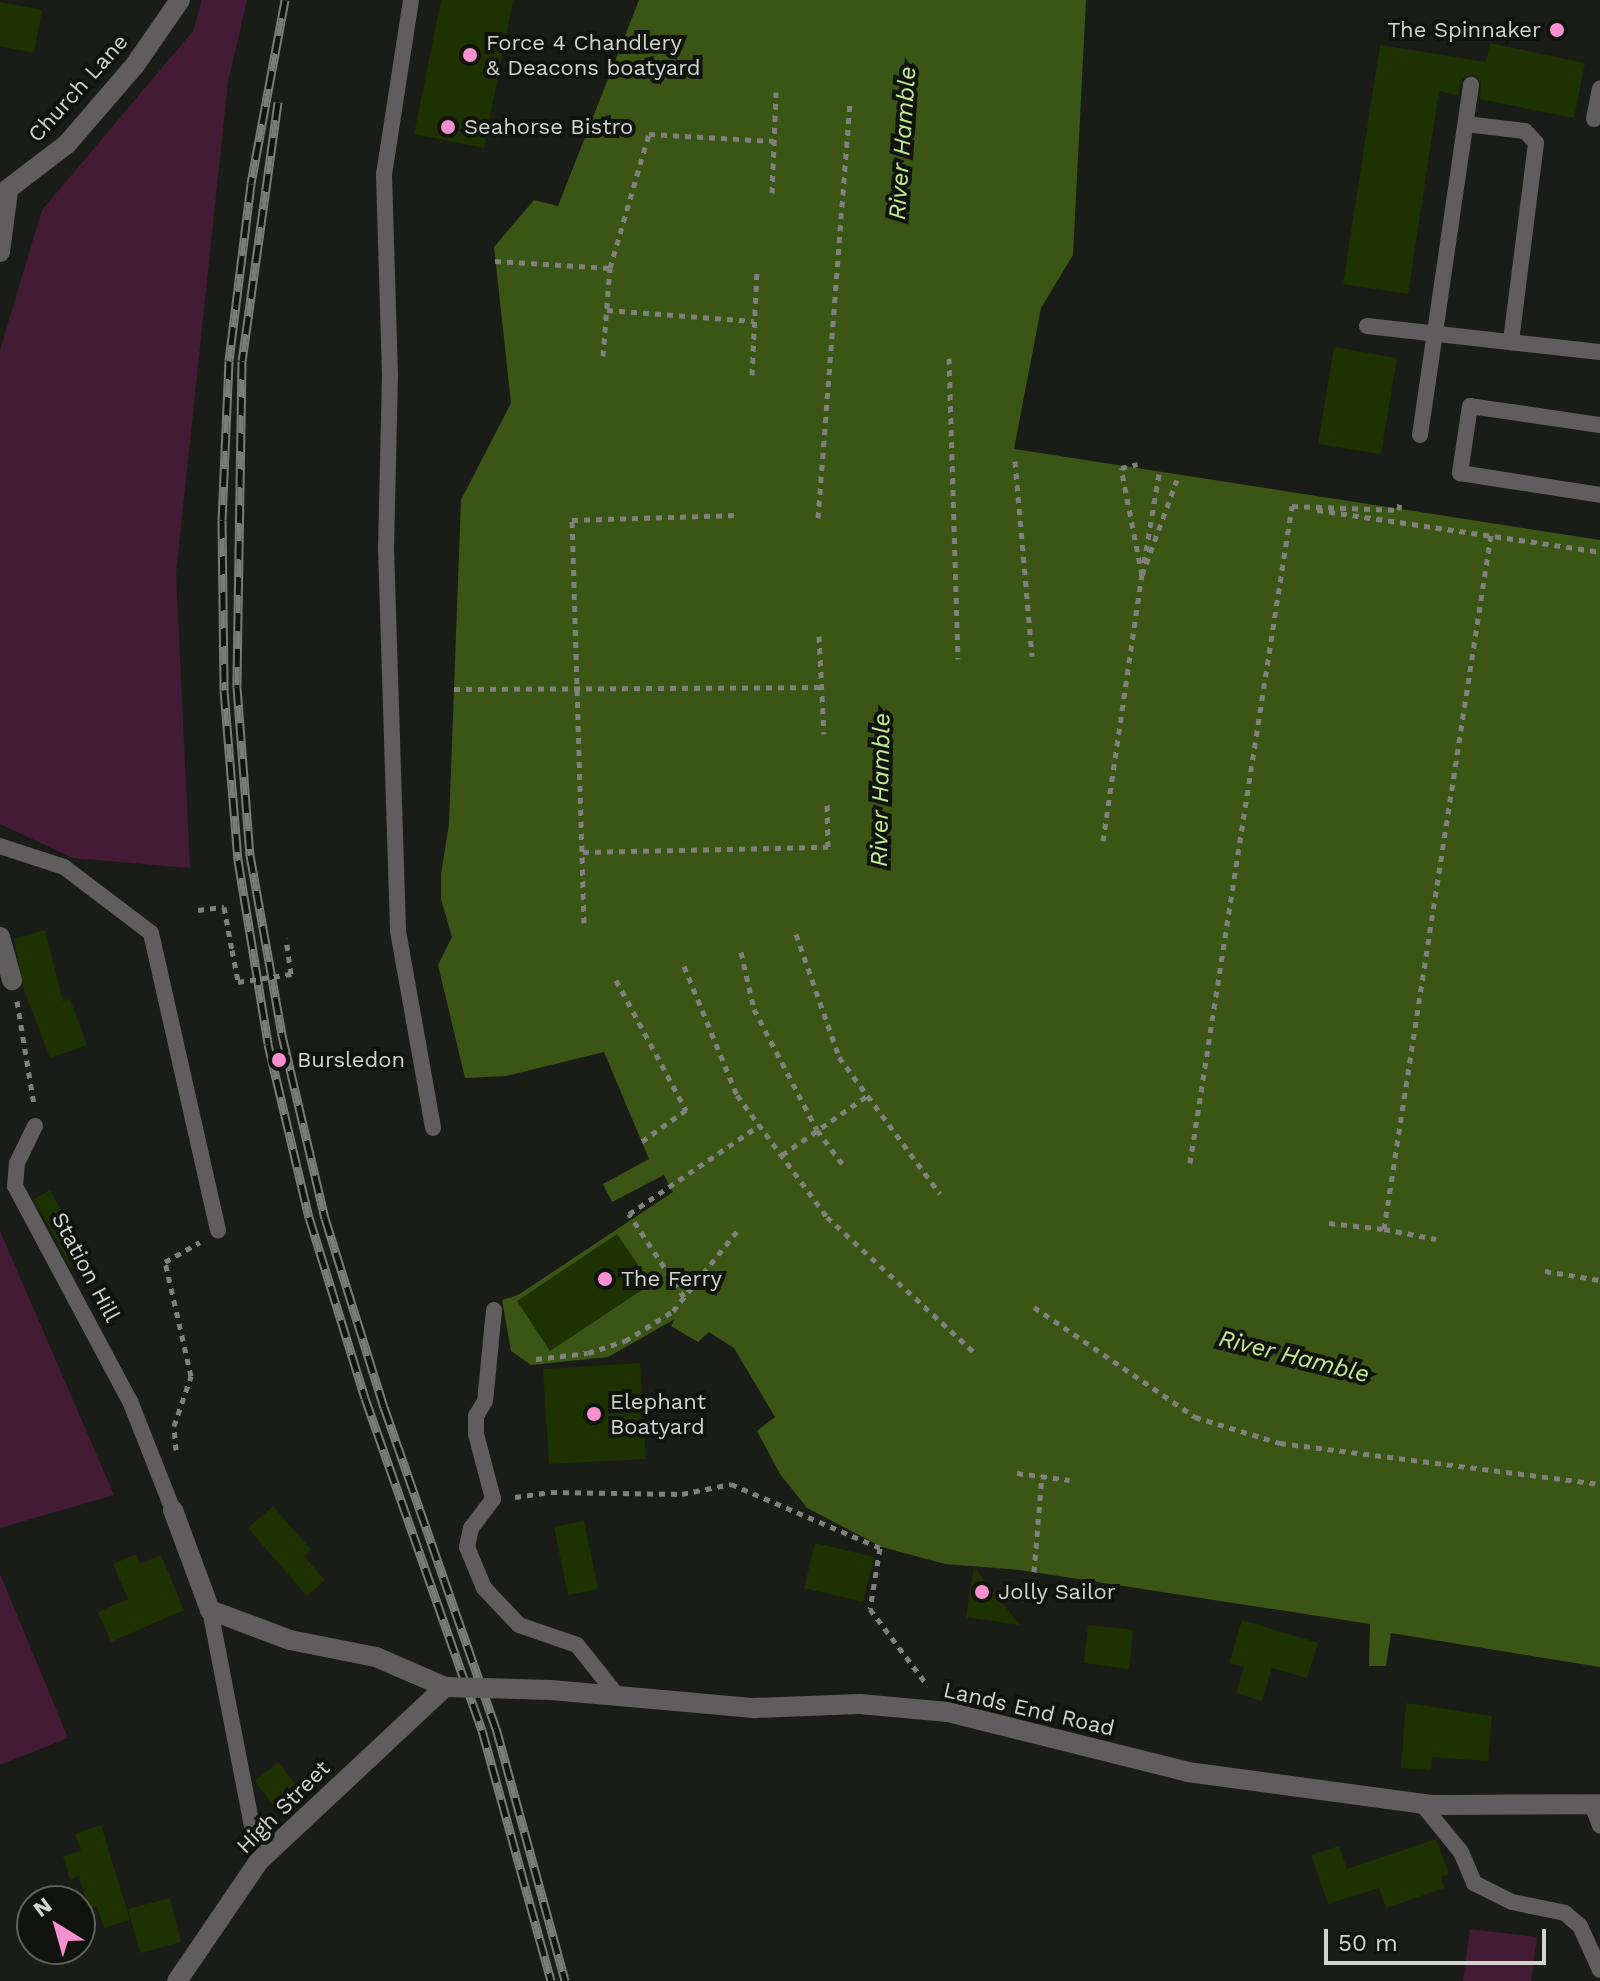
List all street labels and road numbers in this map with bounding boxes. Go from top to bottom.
street label: Church Lane [23,29,133,147]
street label: Station Hill [46,1208,126,1326]
street label: Lands End Road [941,1676,1117,1742]
street label: High Street [231,1755,335,1859]

